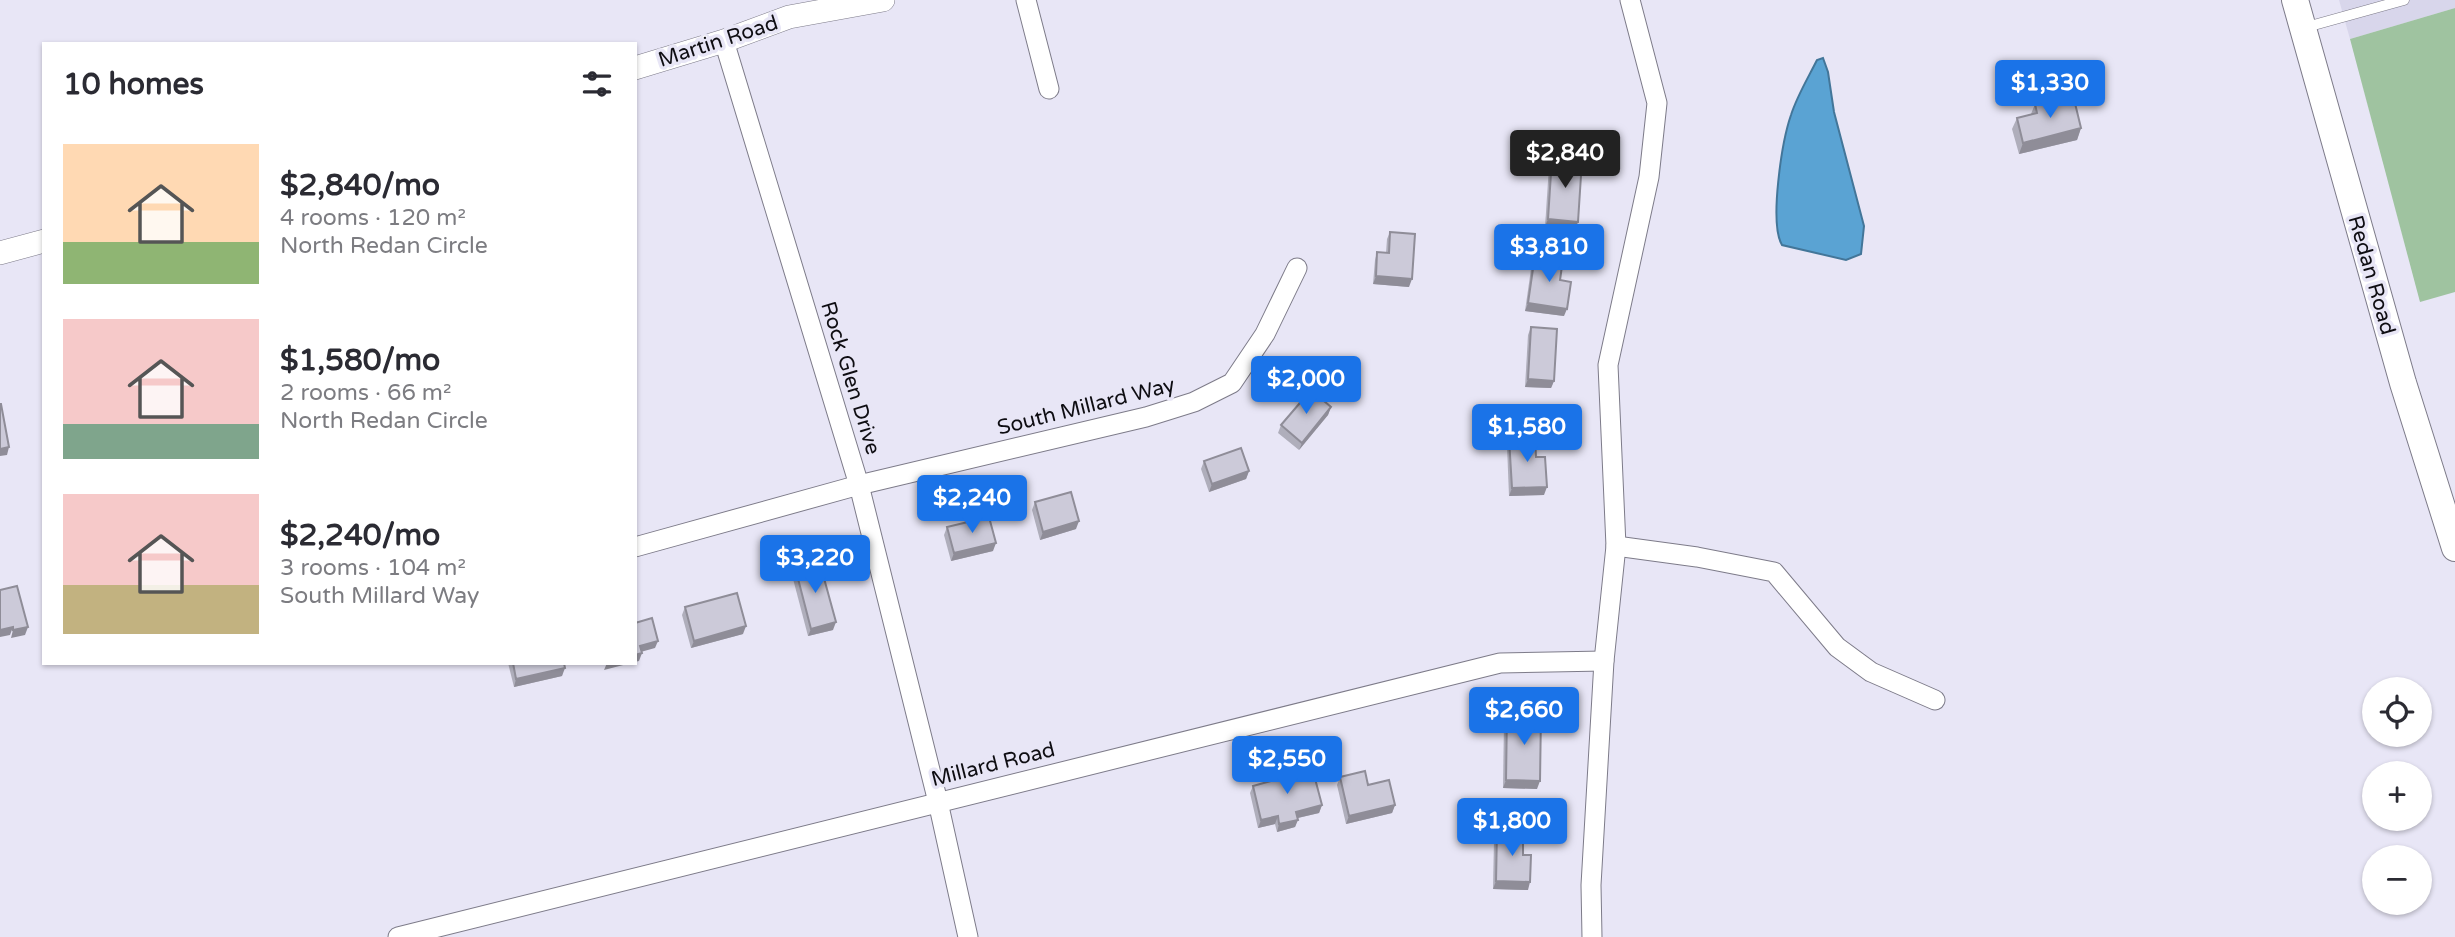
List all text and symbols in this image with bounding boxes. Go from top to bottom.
street label: Martin Road [655,10,781,73]
pin: $1,330 [1993,60,2107,120]
icon: filters [578,65,616,103]
text: 10 homes [63,66,204,103]
text: $1,330 [2011,69,2089,97]
pin: $2,840 [1508,130,1622,190]
text: $2,840 [1526,139,1604,167]
text: $2,840/mo [280,167,440,204]
icon: home [119,172,203,256]
text: 4 rooms · 120 m² [280,204,466,232]
street label: Redan Road [2343,213,2400,338]
pin: $3,810 [1492,224,1606,284]
text: North Redan Circle [280,232,488,260]
text: $3,810 [1510,233,1588,261]
street label: Rock Glen Drive [815,299,886,458]
text: $1,580/mo [280,342,440,379]
icon: home [119,347,203,431]
pin: $2,000 [1249,356,1363,416]
text: $2,000 [1267,365,1345,393]
street label: South Millard Way [995,372,1177,441]
text: 2 rooms · 66 m² [280,379,451,407]
pin: $1,580 [1470,405,1584,464]
text: North Redan Circle [280,407,488,435]
text: $1,580 [1488,413,1566,441]
pin: $2,240 [915,476,1029,535]
text: $2,240 [933,484,1011,512]
text: $2,240/mo [280,517,440,554]
icon: home [119,522,203,606]
pin: $3,220 [758,536,872,595]
text: $3,220 [776,544,854,572]
text: 3 rooms · 104 m² [280,554,466,582]
text: South Millard Way [280,582,479,610]
map controls [2362,677,2432,915]
button: locate [2362,677,2432,747]
pin: $2,660 [1467,688,1581,747]
text: $2,660 [1485,696,1563,724]
pin: $2,550 [1230,736,1344,796]
street label: Millard Road [929,737,1058,792]
text: $2,550 [1248,745,1326,773]
button: + [2362,761,2432,831]
pin: $1,800 [1455,798,1569,858]
text: $1,800 [1473,807,1551,835]
button: − [2362,845,2432,915]

